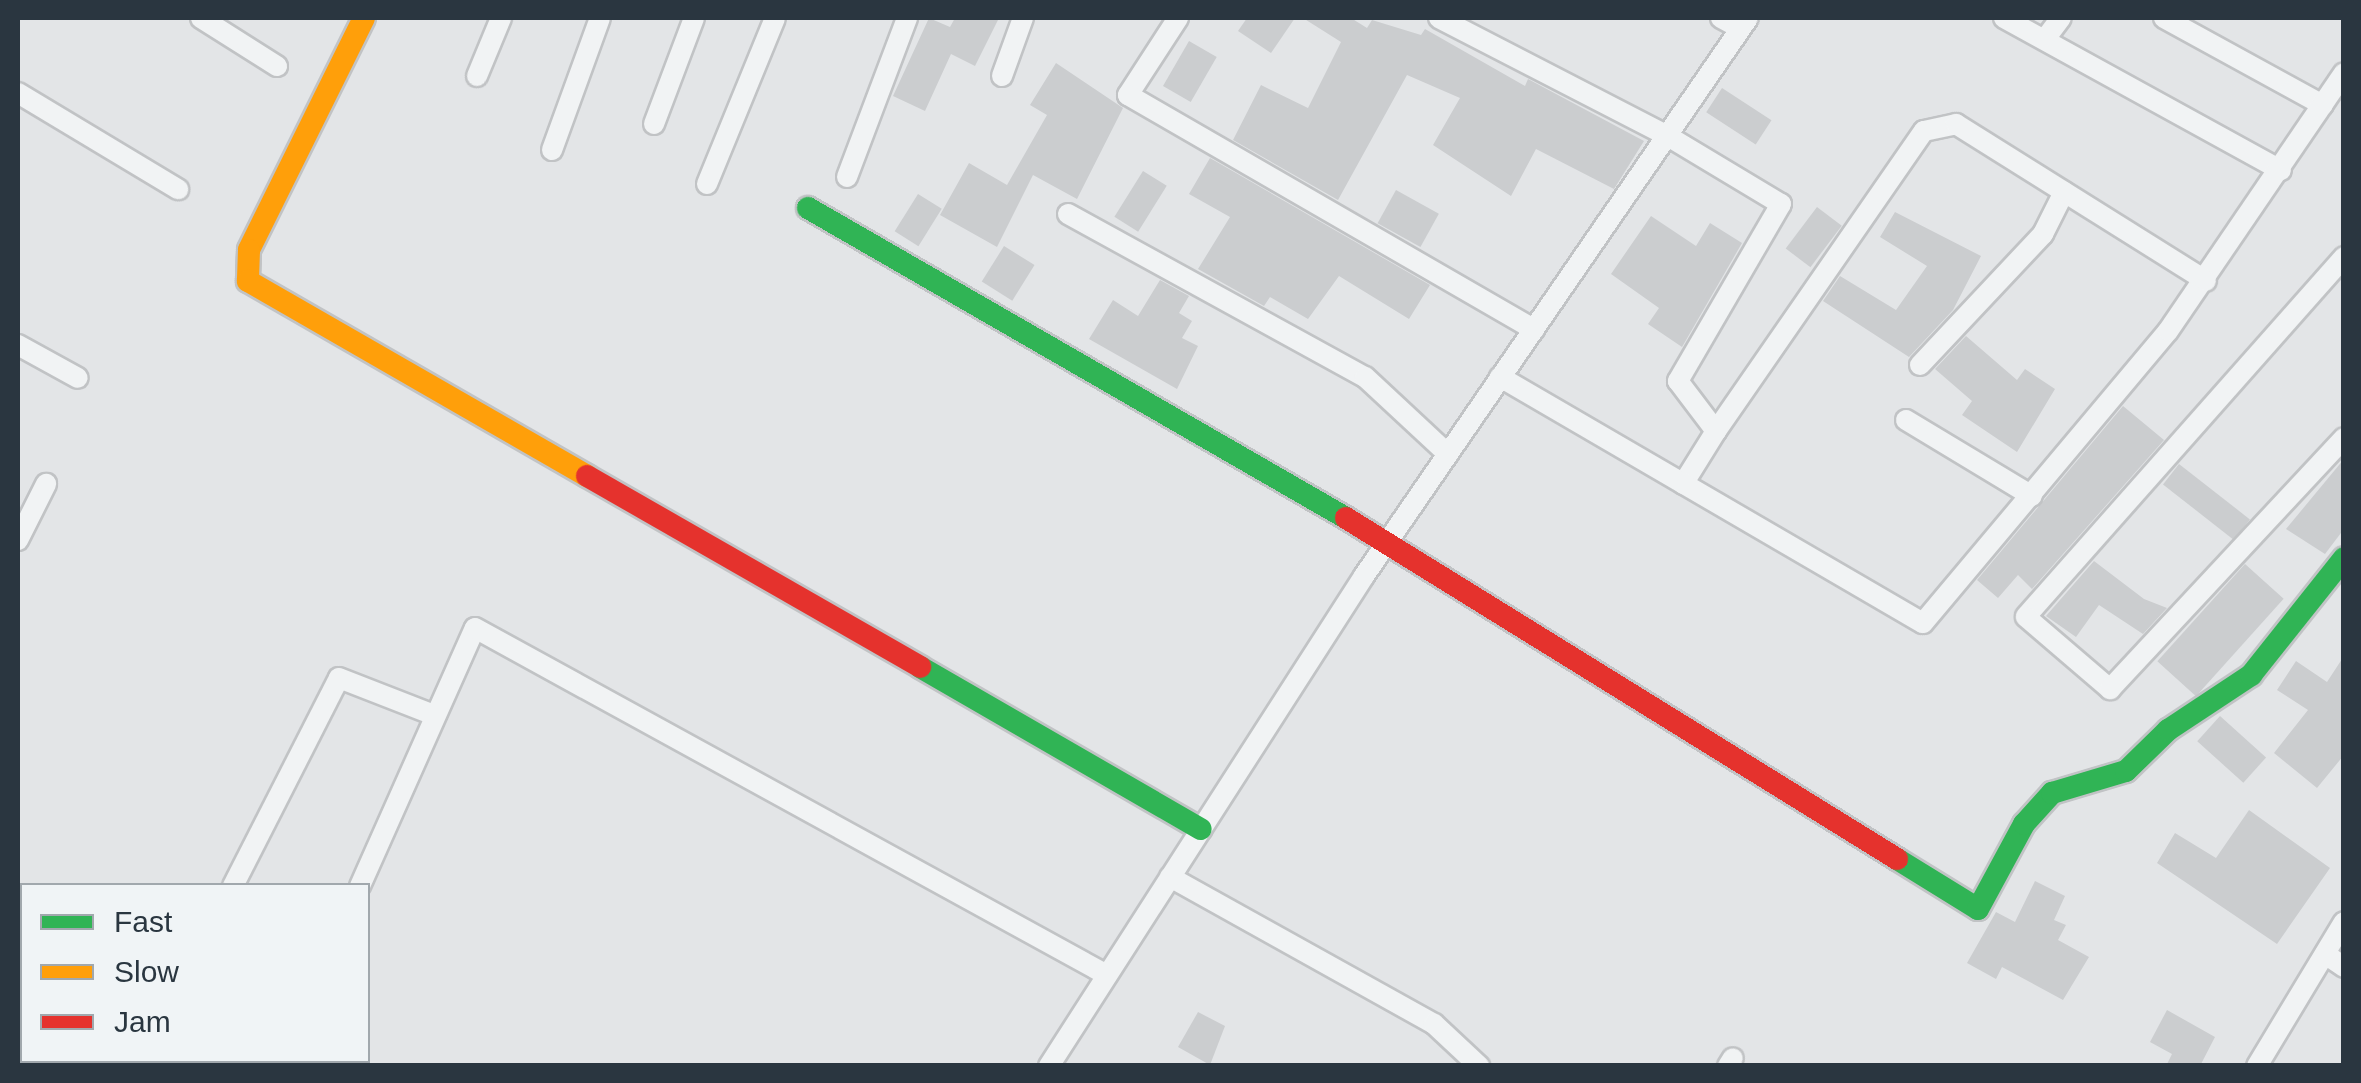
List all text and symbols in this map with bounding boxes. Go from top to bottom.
legend [20,883,370,1063]
text: Fast [114,905,172,938]
text: Slow [114,955,179,988]
text: Jam [114,1005,171,1038]

